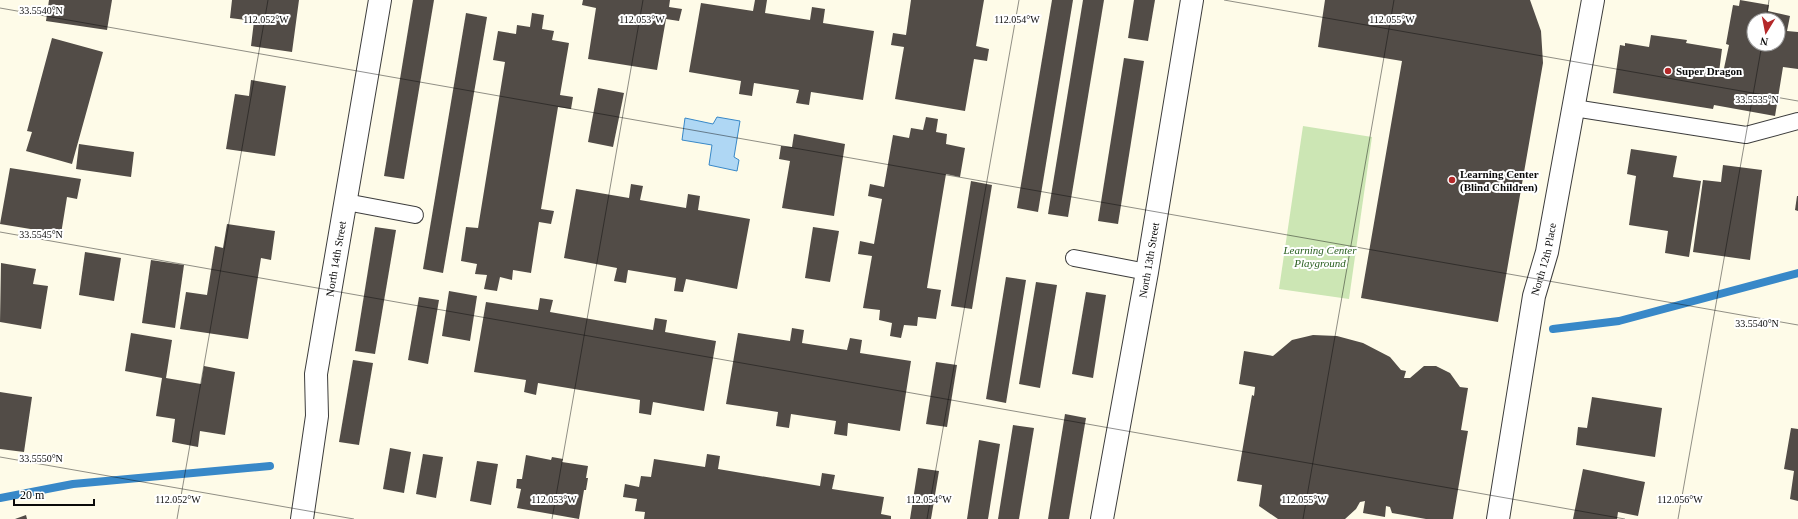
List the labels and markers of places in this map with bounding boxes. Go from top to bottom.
place label: Super Dragon [1676,65,1742,77]
marker: Super Dragon [1663,66,1673,76]
place label: Learning Center (Blind Children) [1460,168,1539,194]
marker: Learning Center (Blind Children) [1447,175,1457,185]

